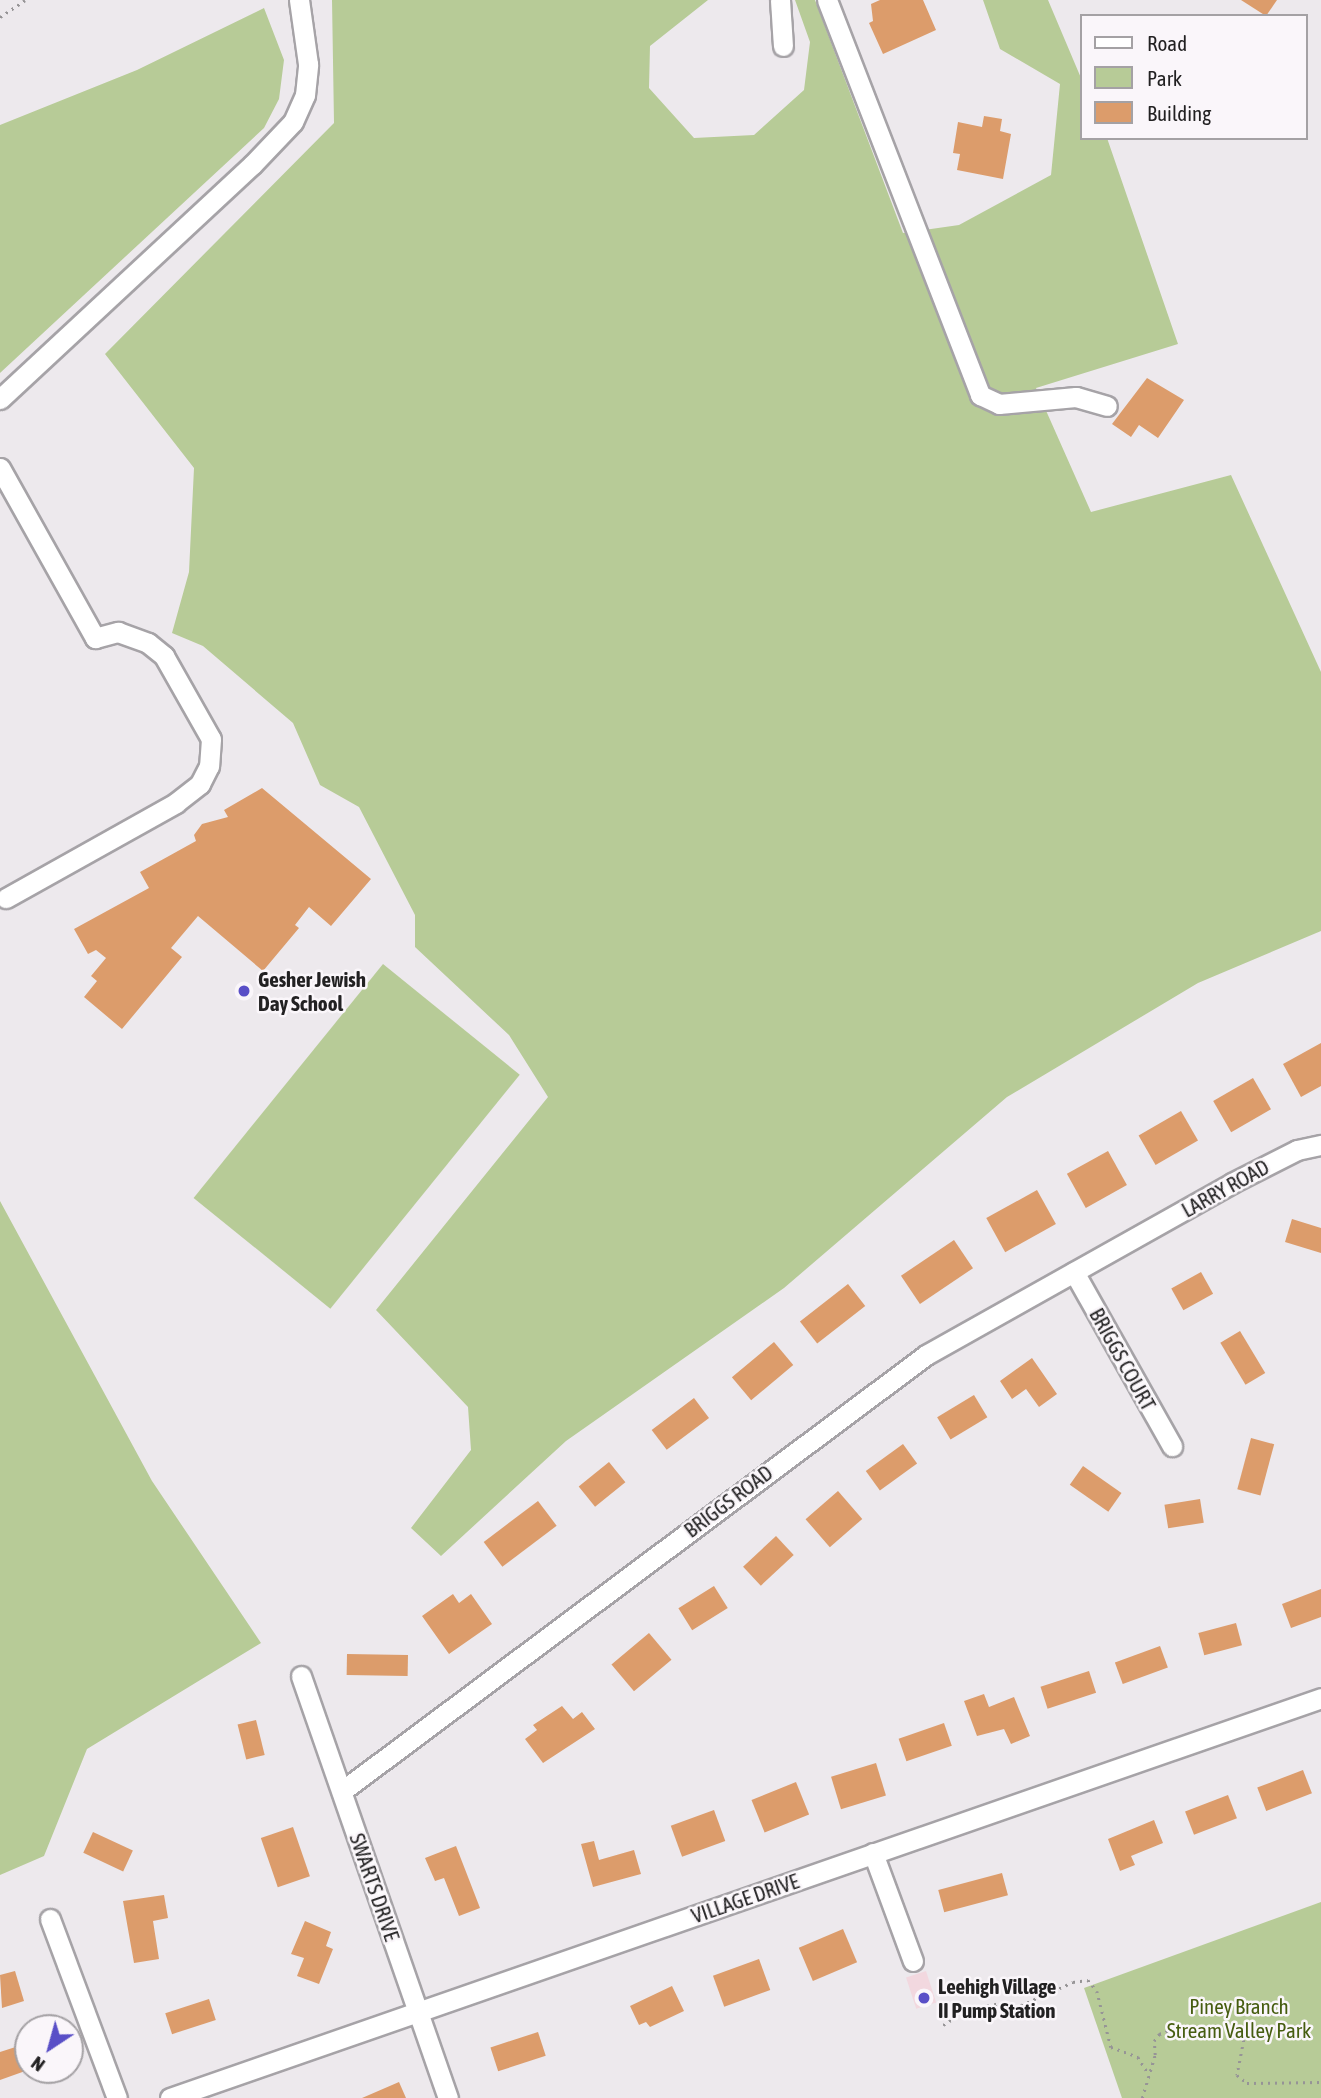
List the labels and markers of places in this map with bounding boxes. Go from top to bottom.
place label: Gesher Jewish Day School [258,966,366,1016]
marker: Gesher Jewish Day School [236,983,252,999]
place label: Leehigh Village II Pump Station [938,1973,1056,2023]
marker: Leehigh Village II Pump Station [916,1990,932,2006]

